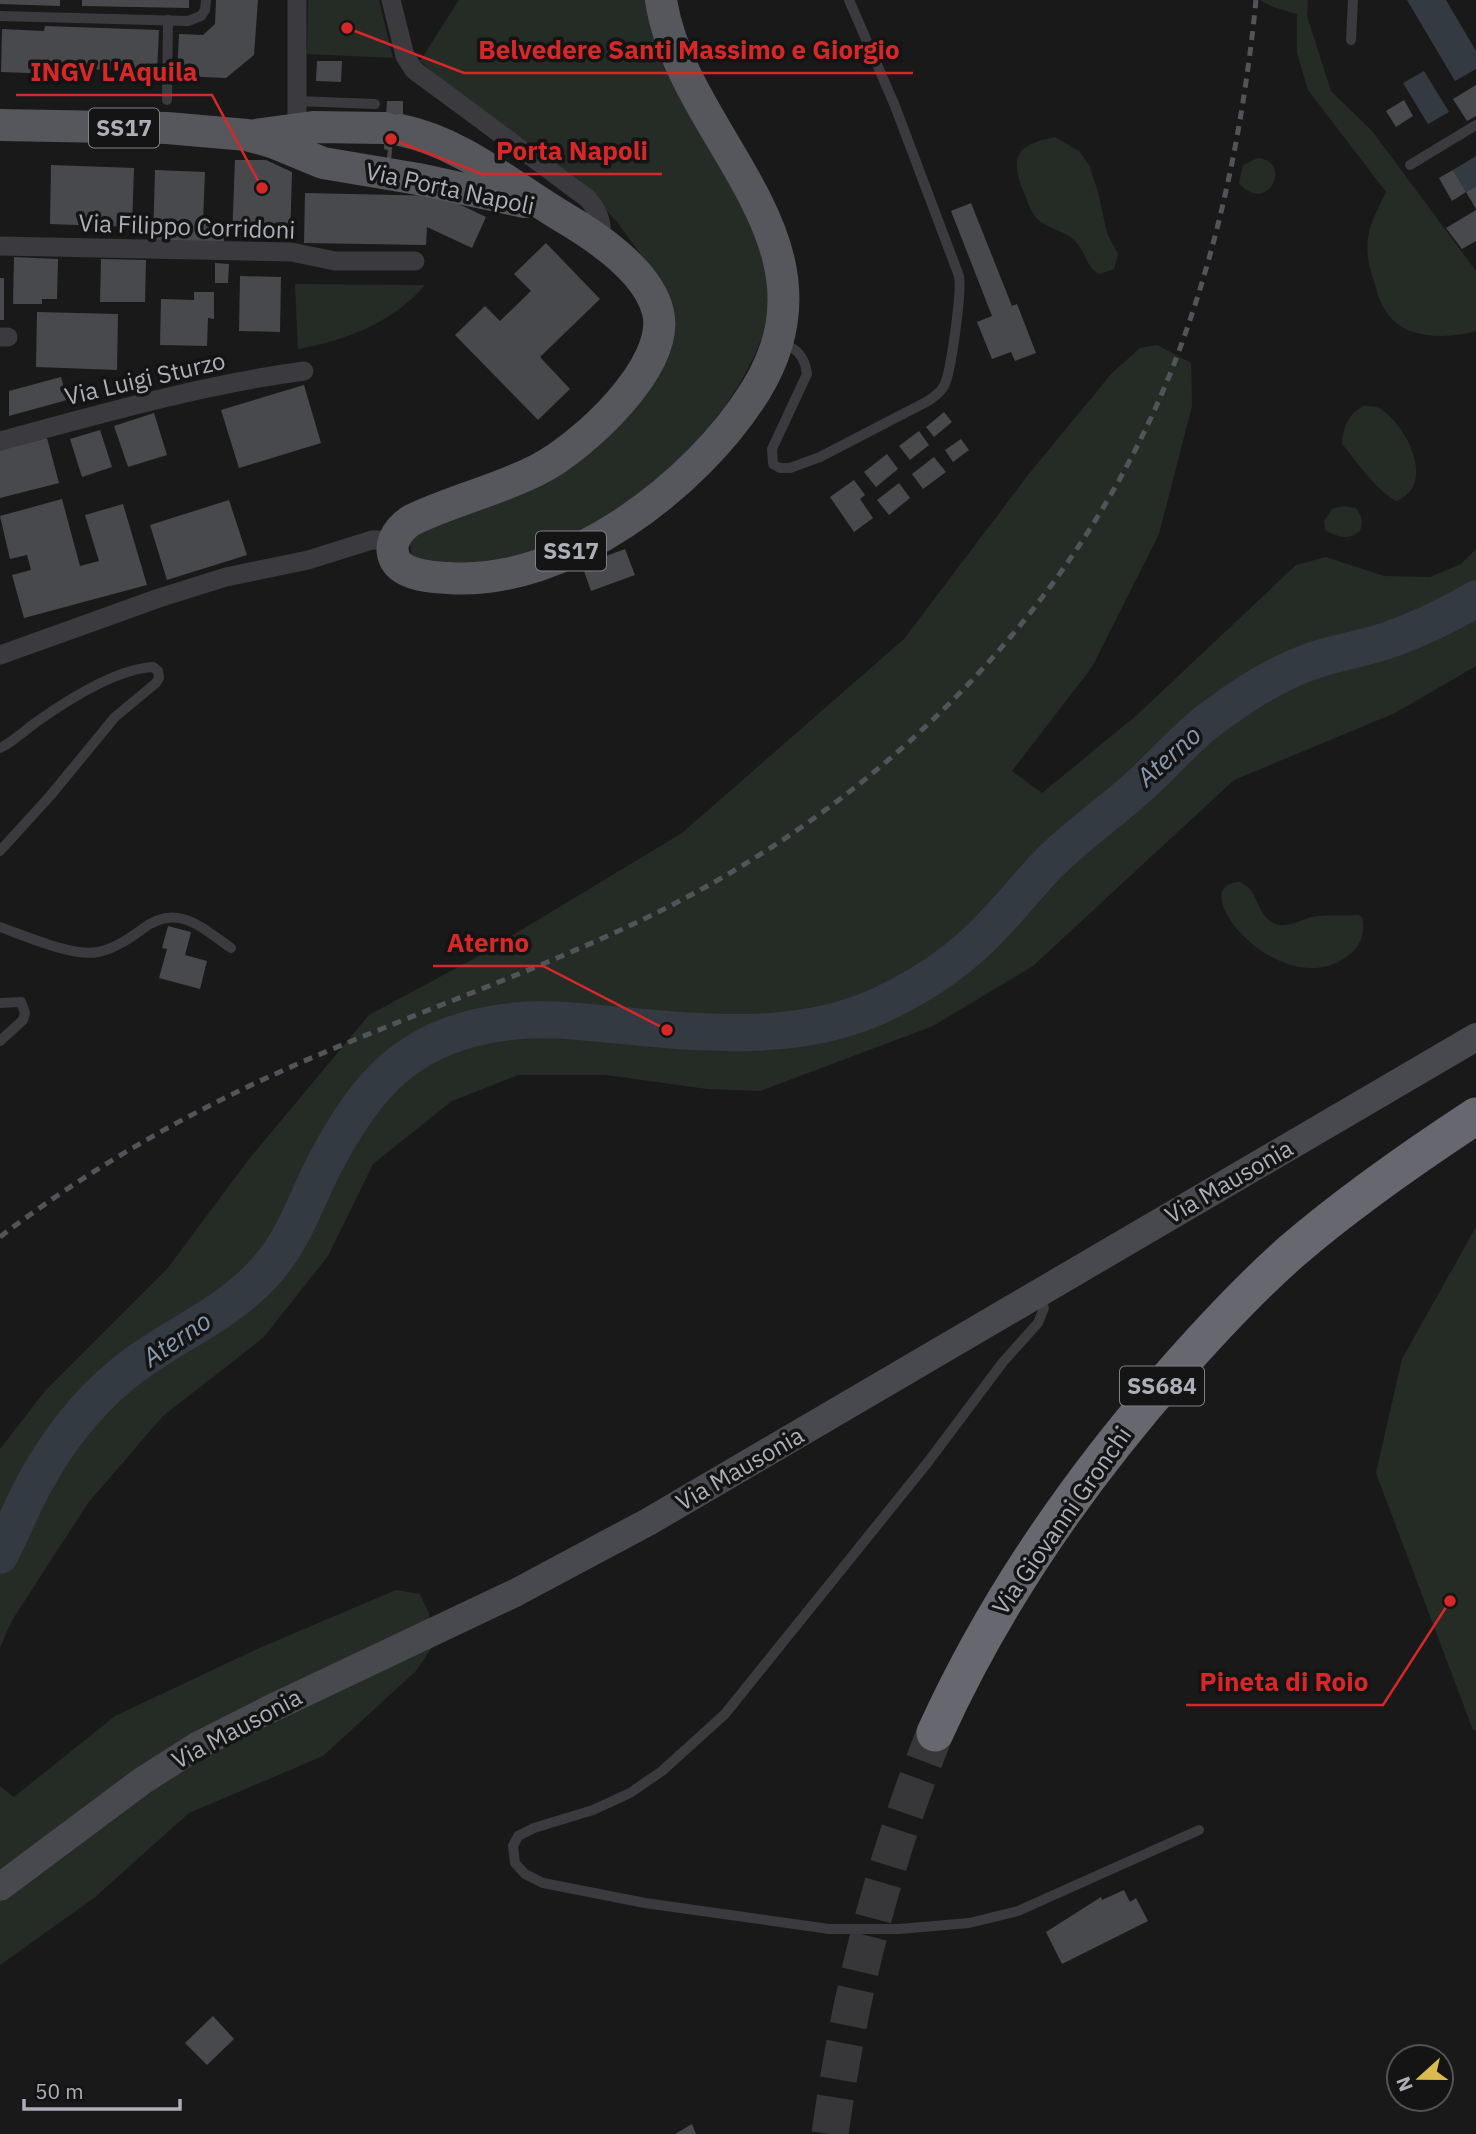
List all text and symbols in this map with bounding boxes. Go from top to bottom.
callout: Belvedere Santi Massimo e Giorgio [464,26,913,73]
text: Belvedere Santi Massimo e Giorgio [478,32,900,66]
callout: INGV L'Aquila [16,48,212,95]
text: INGV L'Aquila [30,54,198,88]
road number: SS17 [89,108,159,148]
callout: Porta Napoli [482,127,662,174]
text: Porta Napoli [496,133,648,167]
street label: Via Porta Napoli [363,154,538,222]
street label: Via Filippo Corridoni [78,206,296,246]
street label: Via Luigi Sturzo [61,344,228,412]
road number: SS17 [536,531,606,570]
water label: Aterno [1128,717,1208,794]
callout: Aterno [433,919,543,966]
text: Aterno [447,925,529,959]
street label: Via Mausonia [1159,1132,1298,1231]
water label: Aterno [135,1303,217,1374]
road number: SS684 [1120,1366,1204,1406]
street label: Via Mausonia [670,1419,809,1518]
street label: Via Giovanni Gronchi [984,1420,1138,1621]
callout: Pineta di Roio [1186,1658,1383,1705]
text: Pineta di Roio [1200,1664,1368,1698]
street label: Via Mausonia [166,1680,307,1776]
north arrow [1385,2043,1455,2113]
scale bar [24,2068,180,2112]
text: N [1390,2073,1418,2095]
text: 50 m [35,2077,84,2105]

